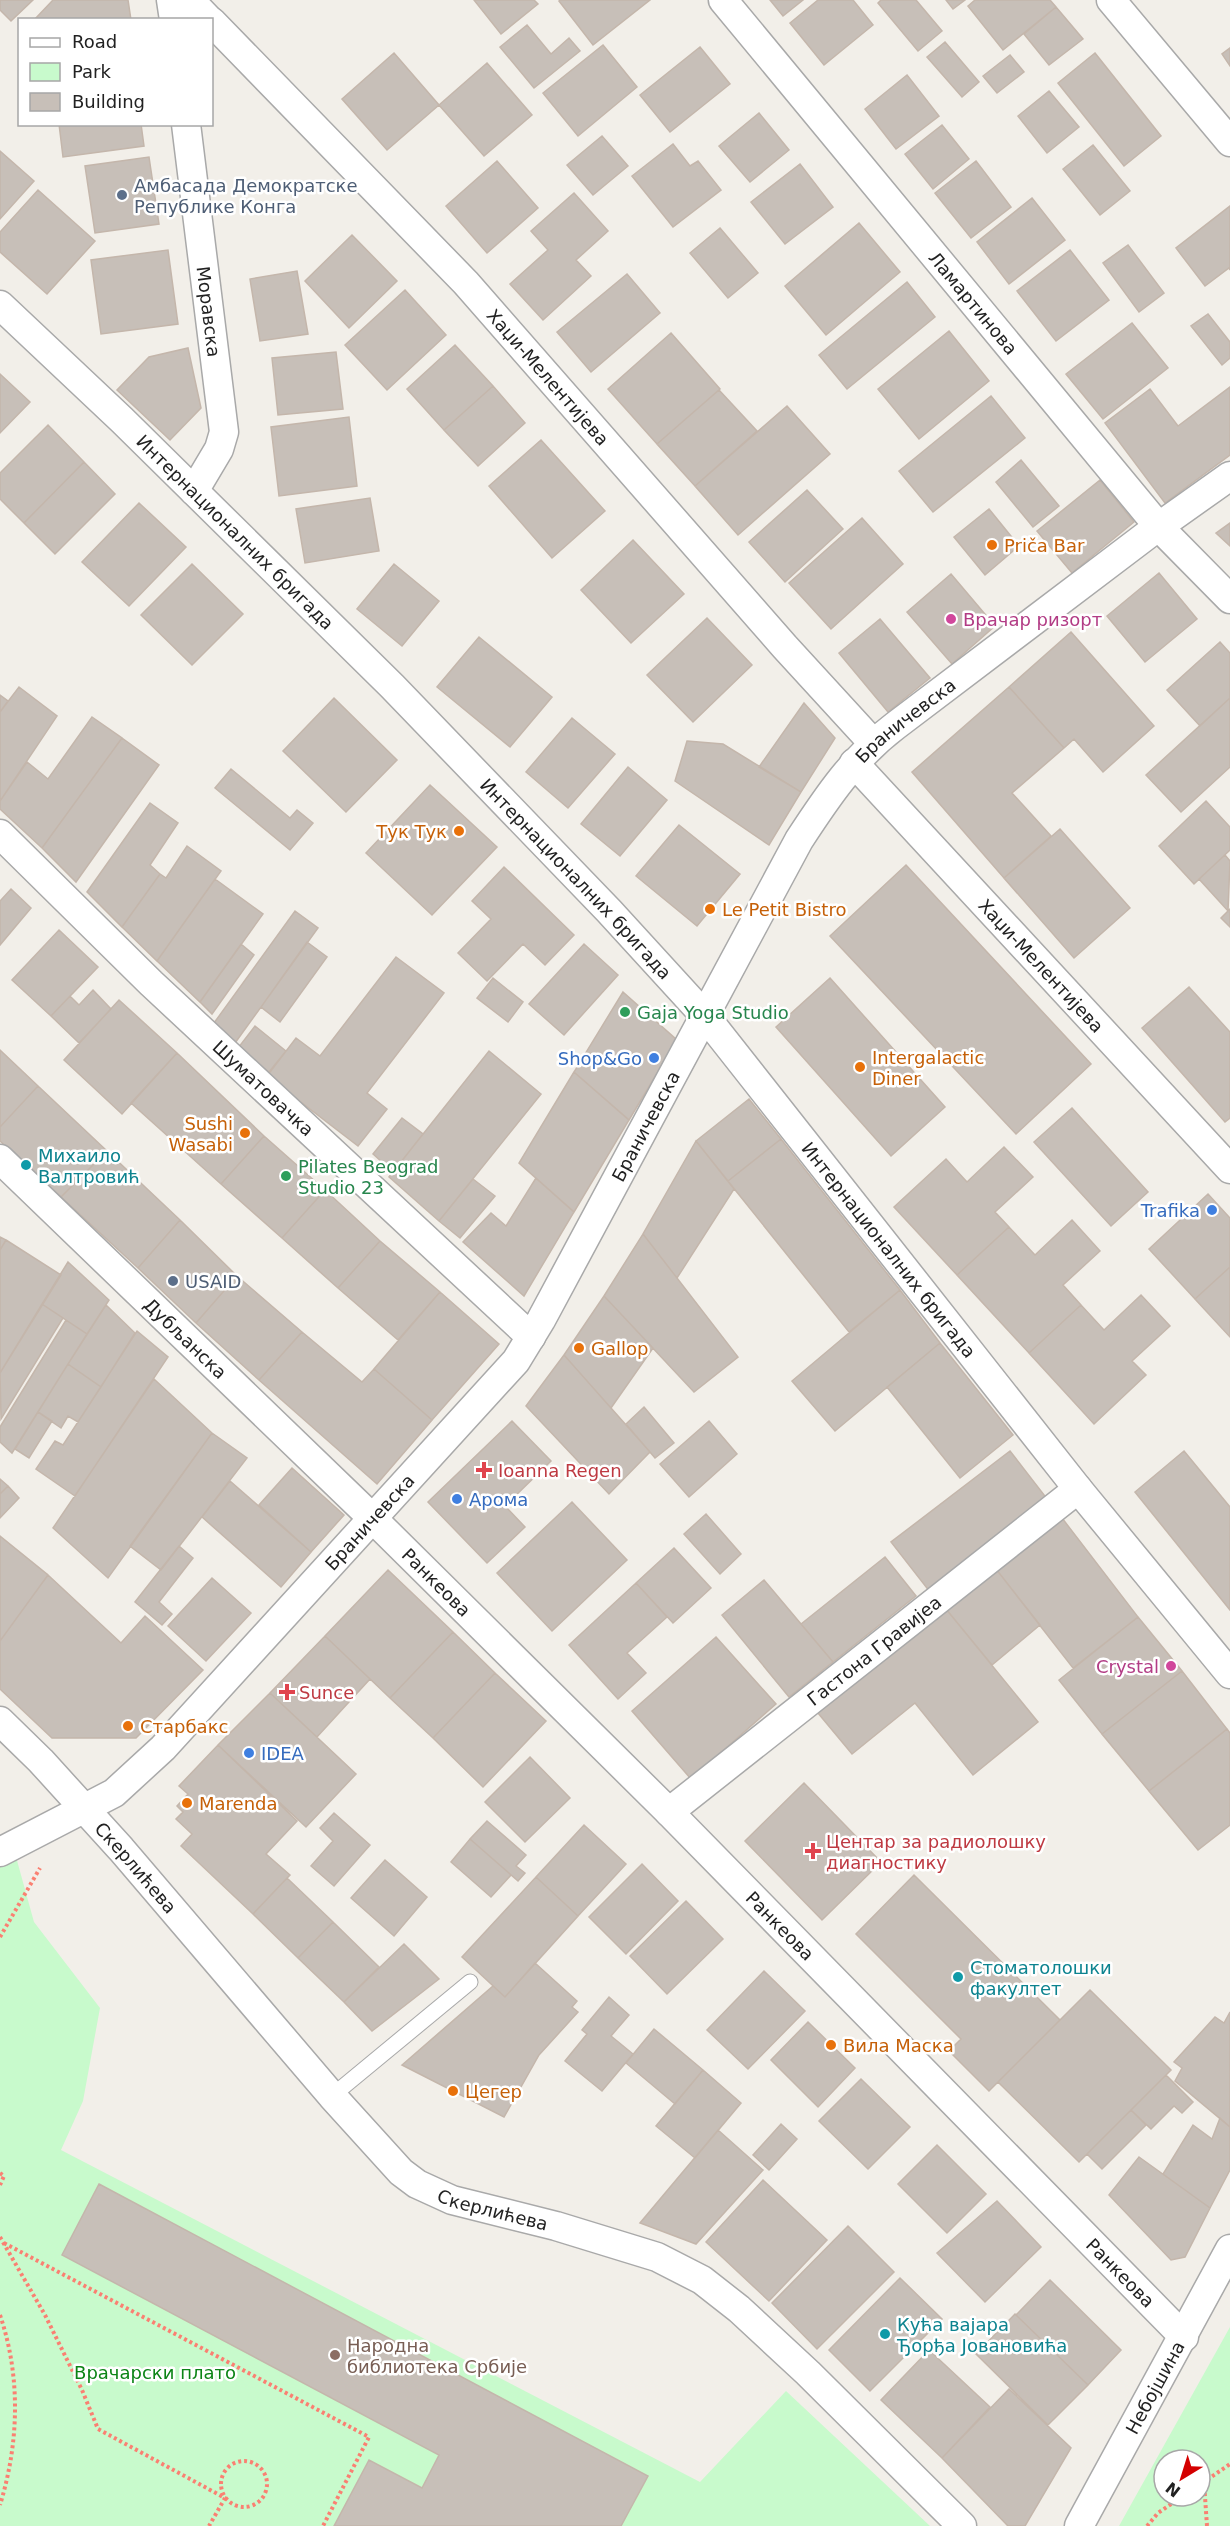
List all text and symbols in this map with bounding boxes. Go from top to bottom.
legend [18,18,213,126]
text: Road [72,31,117,52]
text: Park [72,61,111,82]
text: Building [72,91,145,112]
place label: Амбасада Демократске Републике Конга [134,175,358,217]
marker: Амбасада Демократске Републике Конга [115,188,129,202]
street label: Ламартинова [925,247,1022,359]
street label: Моравска [193,265,225,358]
street label: Хаџи-Мелентијева [483,304,614,449]
street label: Интернационалних бригада [133,430,339,634]
place label: Priča Bar [1004,535,1085,556]
marker: Priča Bar [985,538,999,552]
place label: Врачар ризорт [963,609,1102,630]
marker: Врачар ризорт [944,612,958,626]
street label: Браничевска [851,674,959,767]
street label: Интернационалних бригада [476,774,676,983]
place label: Тук Тук [375,821,447,842]
marker: Тук Тук [452,824,466,838]
street label: Хаџи-Мелентијева [975,894,1108,1037]
place label: Le Petit Bistro [722,899,846,920]
marker: Le Petit Bistro [703,902,717,916]
place label: Gaja Yoga Studio [637,1002,789,1023]
marker: Gaja Yoga Studio [618,1005,632,1019]
street label: Шуматовачка [209,1036,318,1140]
place label: Intergalactic Diner [872,1047,984,1089]
place label: Shop&Go [558,1048,642,1069]
marker: Shop&Go [647,1051,661,1065]
marker: Intergalactic Diner [853,1060,867,1074]
street label: Браничевска [607,1067,684,1185]
place label: Sushi Wasabi [168,1113,233,1155]
marker: Sushi Wasabi [238,1126,252,1140]
street label: Интернационалних бригада [798,1138,981,1361]
place label: Михаило Валтровић [38,1145,140,1187]
place label: Pilates Beograd Studio 23 [298,1156,438,1198]
marker: Михаило Валтровић [19,1158,33,1172]
marker: Pilates Beograd Studio 23 [279,1169,293,1183]
place label: Trafika [1140,1200,1200,1221]
marker: Trafika [1205,1203,1219,1217]
place label: USAID [185,1271,241,1292]
marker: USAID [166,1274,180,1288]
street label: Дубљанска [140,1294,231,1383]
place label: Gallop [591,1338,648,1359]
marker: Gallop [572,1341,586,1355]
place label: Ioanna Regen [498,1460,622,1481]
marker: Ioanna Regen [475,1461,493,1479]
street label: Браничевска [320,1470,418,1574]
place label: Арома [469,1489,528,1510]
marker: Арома [450,1492,464,1506]
street label: Ранкеова [398,1543,475,1621]
street label: Гастона Гравијеа [803,1591,945,1710]
place label: Crystal [1096,1656,1159,1677]
marker: Crystal [1164,1659,1178,1673]
place label: Sunce [299,1682,354,1703]
marker: Sunce [280,1685,294,1699]
place label: Старбакс [140,1716,228,1737]
marker: Старбакс [121,1719,135,1733]
place label: IDEA [261,1743,305,1764]
marker: IDEA [242,1746,256,1760]
place label: Marenda [199,1793,278,1814]
marker: Marenda [180,1796,194,1810]
street label: Скерлићева [91,1817,181,1917]
place label: Центар за радиолошку диагностику [826,1831,1046,1873]
marker: Центар за радиолошку диагностику [804,1842,822,1860]
street label: Ранкеова [742,1887,819,1964]
place label: Стоматолошки факултет [970,1957,1112,1999]
marker: Стоматолошки факултет [951,1970,965,1984]
place label: Вила Маска [843,2035,954,2056]
marker: Вила Маска [824,2038,838,2052]
place label: Цегер [465,2081,522,2102]
marker: Цегер [446,2084,460,2098]
street label: Скерлићева [434,2184,550,2234]
street label: Ранкеова [1082,2234,1159,2311]
place label: Кућа вајара Ђорђа Јовановића [896,2314,1067,2356]
marker: Кућа вајара Ђорђа Јовановића [878,2327,892,2341]
place label: Народна библиотека Србије [347,2335,527,2377]
street label: Небојшина [1121,2337,1188,2437]
marker: Народна библиотека Србије [328,2348,342,2362]
park label: Врачарски плато [74,2362,236,2383]
north arrow [1152,2448,1212,2508]
text: N [1162,2478,1184,2501]

